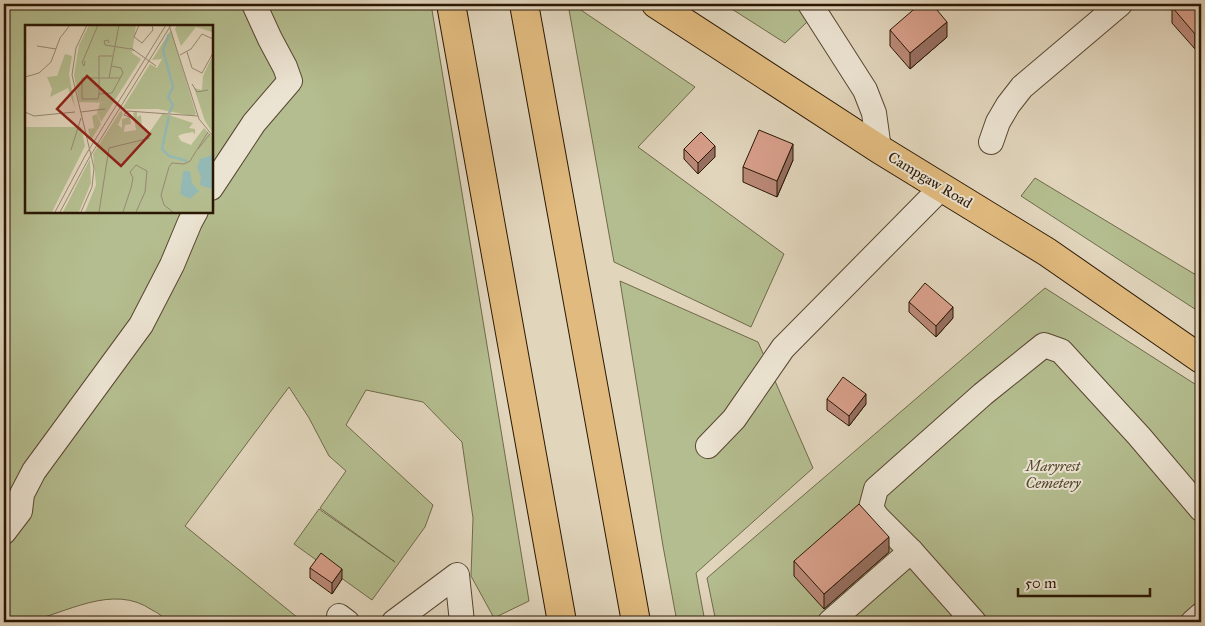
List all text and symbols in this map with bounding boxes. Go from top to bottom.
inset map [25,25,212,212]
street label: Campgaw Road [885,148,976,212]
park label: Maryrest Cemetery [1024,457,1082,492]
scale bar [1018,566,1150,598]
text: 50 m [1025,574,1057,592]

